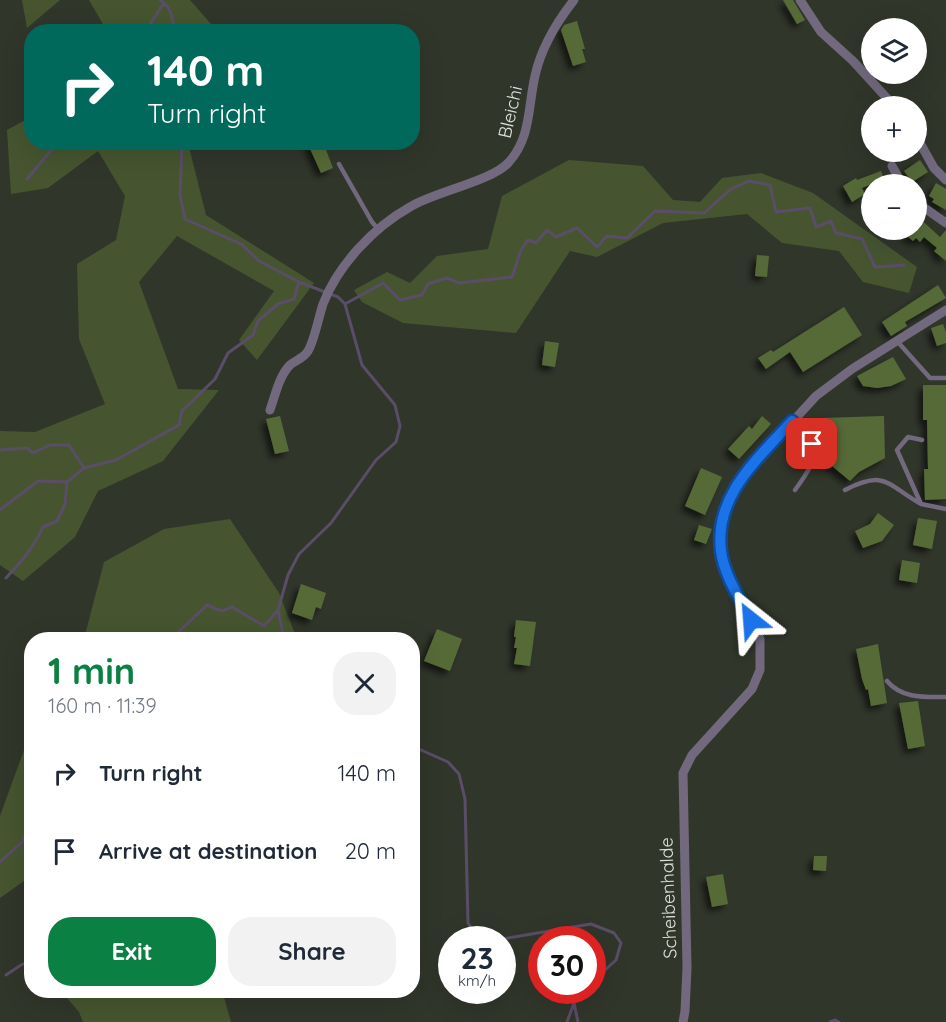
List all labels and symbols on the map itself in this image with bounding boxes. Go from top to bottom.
street label: Bleichi [493,84,527,140]
pin [786,418,837,469]
position arrow [719,588,783,652]
street label: Scheibenhalde [654,837,682,959]
speed limit sign: 30 [528,926,606,1004]

